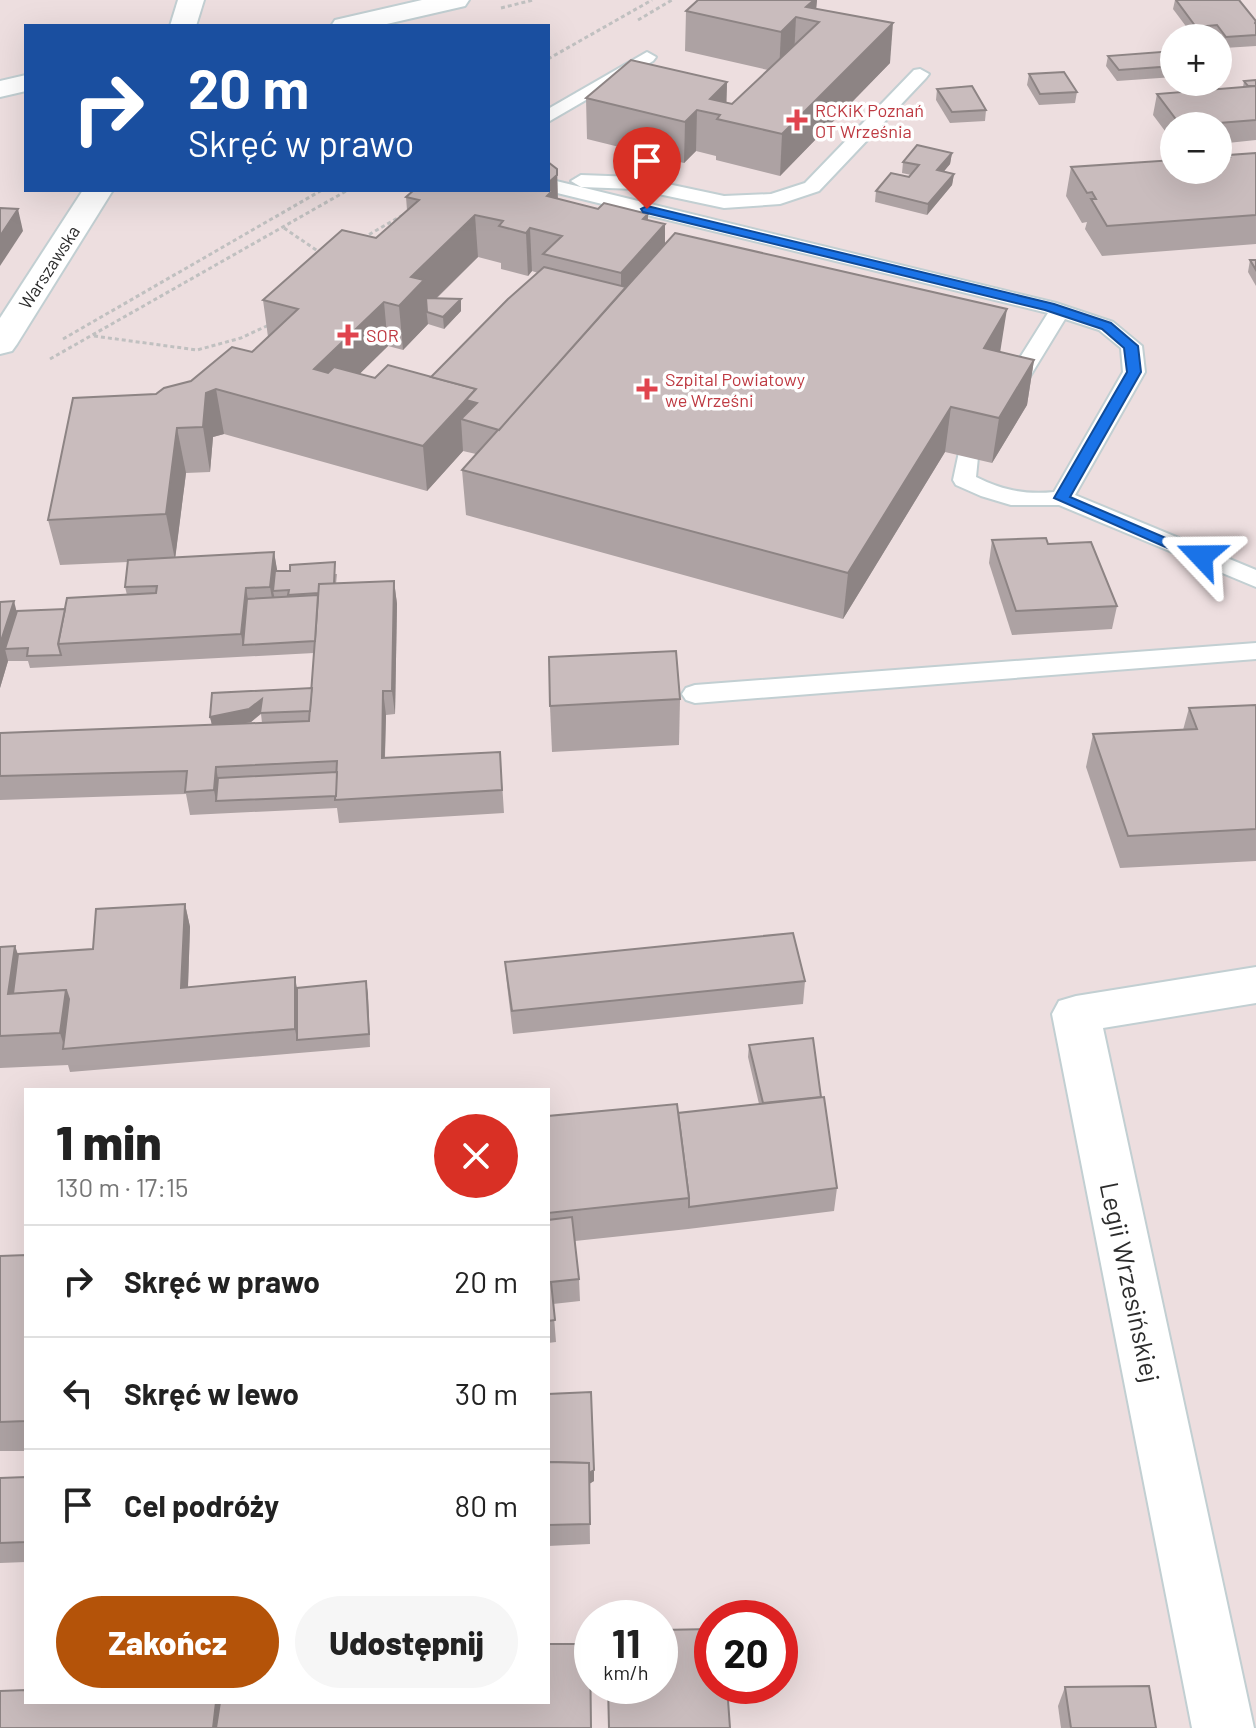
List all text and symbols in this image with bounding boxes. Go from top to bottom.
map controls [1160,24,1232,184]
button: + [1160,24,1232,96]
text: 20 m [188,53,309,120]
icon: right [56,56,160,160]
place label: RCKiK Poznań OT Września [815,99,924,142]
marker: RCKiK Poznań OT Września [786,109,808,131]
button: − [1160,112,1232,184]
text: Skręć w prawo [188,121,414,164]
pin [613,127,681,209]
icon: arrive [625,139,669,183]
street label: Warszawska [14,221,84,313]
marker: SOR [337,324,359,346]
place label: SOR [366,324,399,346]
place label: Szpital Powiatowy we Wrześni [665,368,805,411]
marker: Szpital Powiatowy we Wrześni [636,378,658,400]
position arrow [1159,514,1243,598]
text: 1 min [56,1112,162,1170]
button: close [434,1114,518,1198]
text: 130 m · 17:15 [56,1171,188,1202]
street label: Legii Wrzesińskiej [1095,1179,1167,1385]
icon: right [56,1259,100,1303]
text: Skręć w prawo [124,1263,320,1299]
text: 20 m [454,1263,518,1299]
icon: left [56,1371,100,1415]
text: Skręć w lewo [124,1375,299,1411]
text: 30 m [455,1375,518,1411]
icon: arrive [56,1483,100,1527]
text: Cel podróży [124,1487,279,1523]
text: 80 m [455,1487,518,1523]
button: Zakończ [56,1596,279,1688]
button: Udostępnij [295,1596,518,1688]
speed limit sign: 20 [694,1600,798,1704]
text: 11 [612,1618,640,1666]
text: km/h [603,1660,649,1684]

